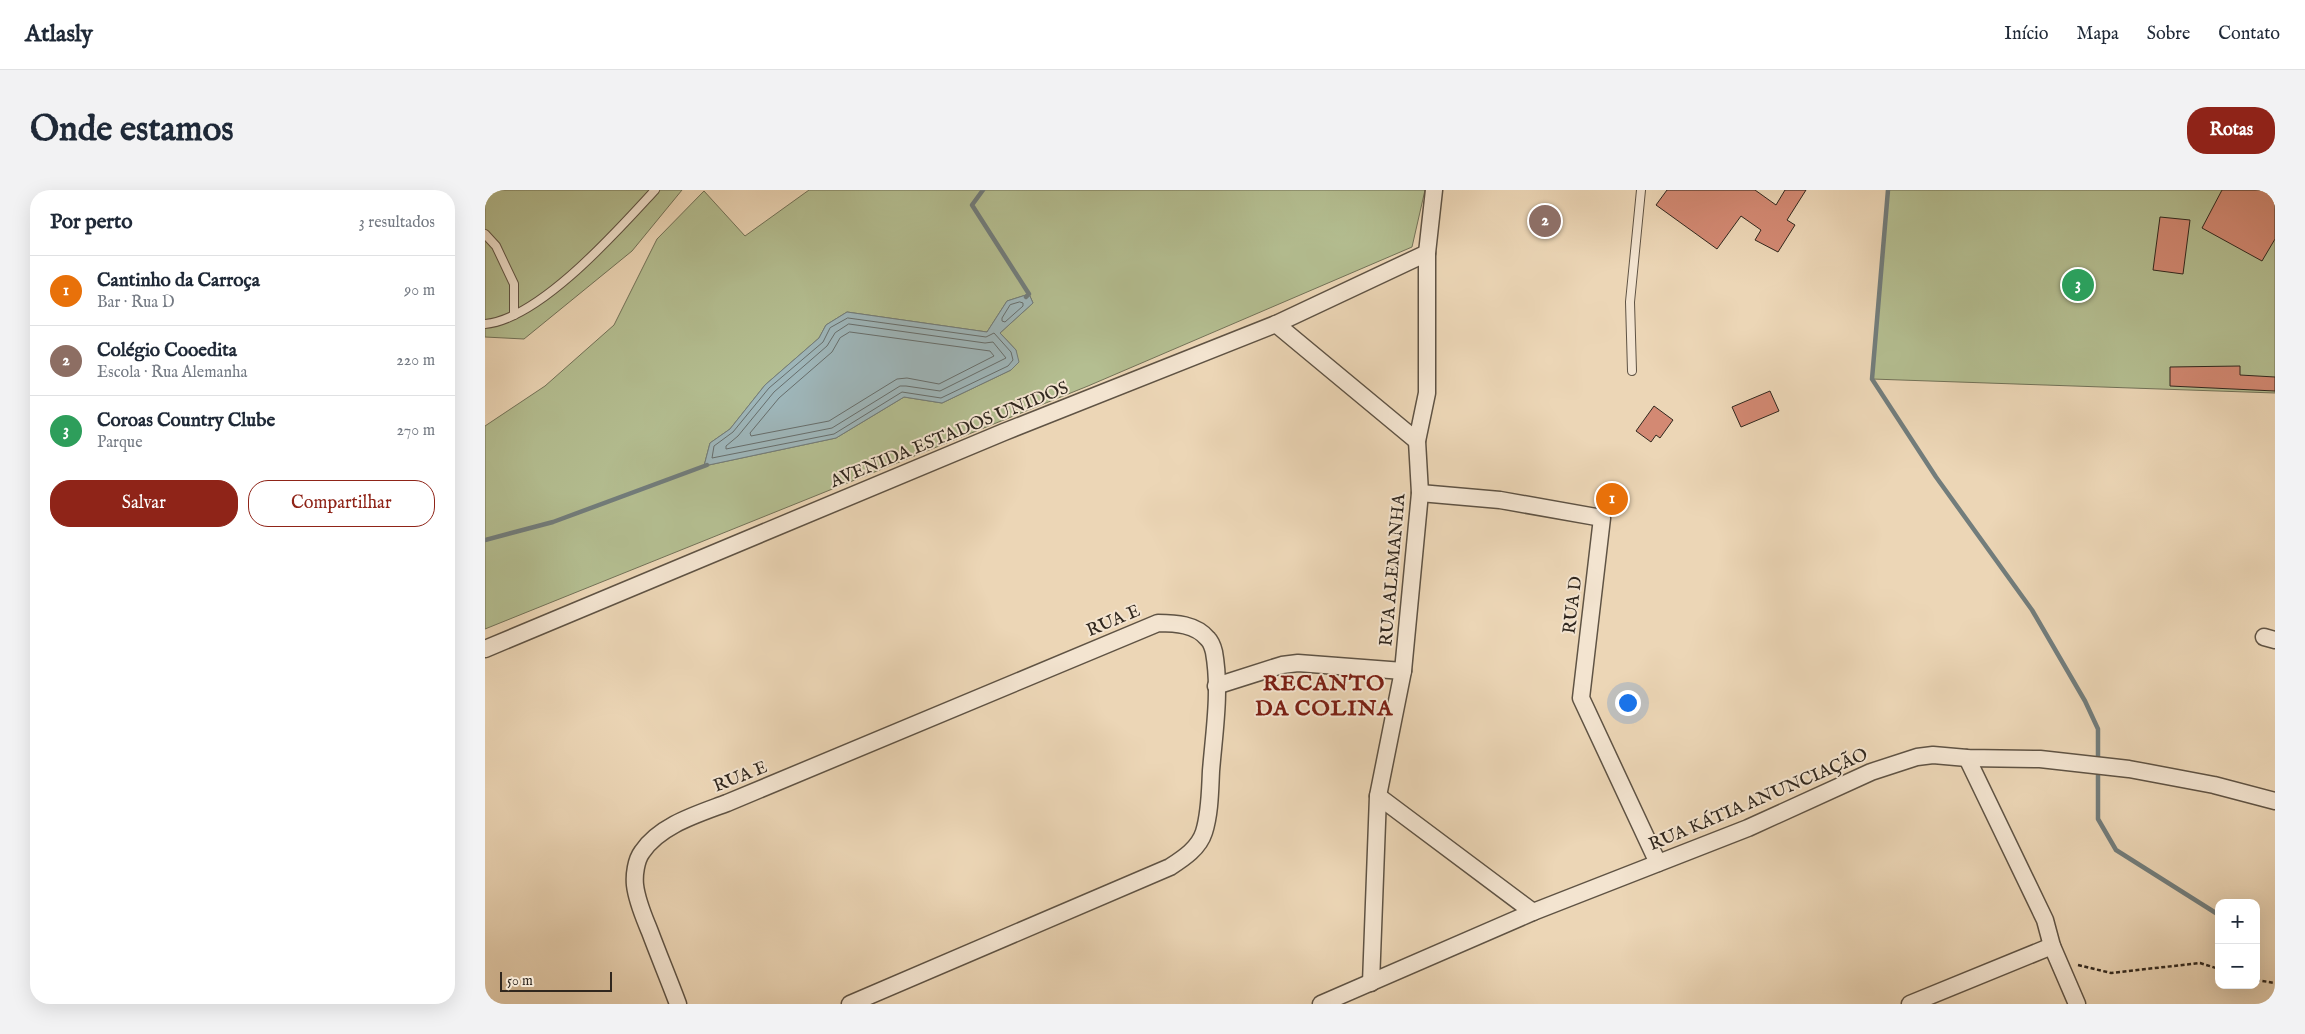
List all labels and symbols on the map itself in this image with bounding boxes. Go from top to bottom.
pin: 2 [1529,202,1561,240]
pin: 3 [2062,266,2094,304]
street label: AVENIDA ESTADOS UNIDOS [826,377,1072,494]
pin: 1 [1596,480,1628,518]
street label: RUA ALEMANHA [1375,492,1412,647]
street label: RUA D [1559,575,1588,635]
street label: RUA E [1083,600,1144,643]
district label: RECANTO DA COLINA [1255,670,1393,723]
your location [1615,690,1641,716]
street label: RUA KÁTIA ANUNCIAÇÃO [1645,742,1872,857]
street label: RUA E [710,756,771,799]
scale bar [500,969,613,992]

